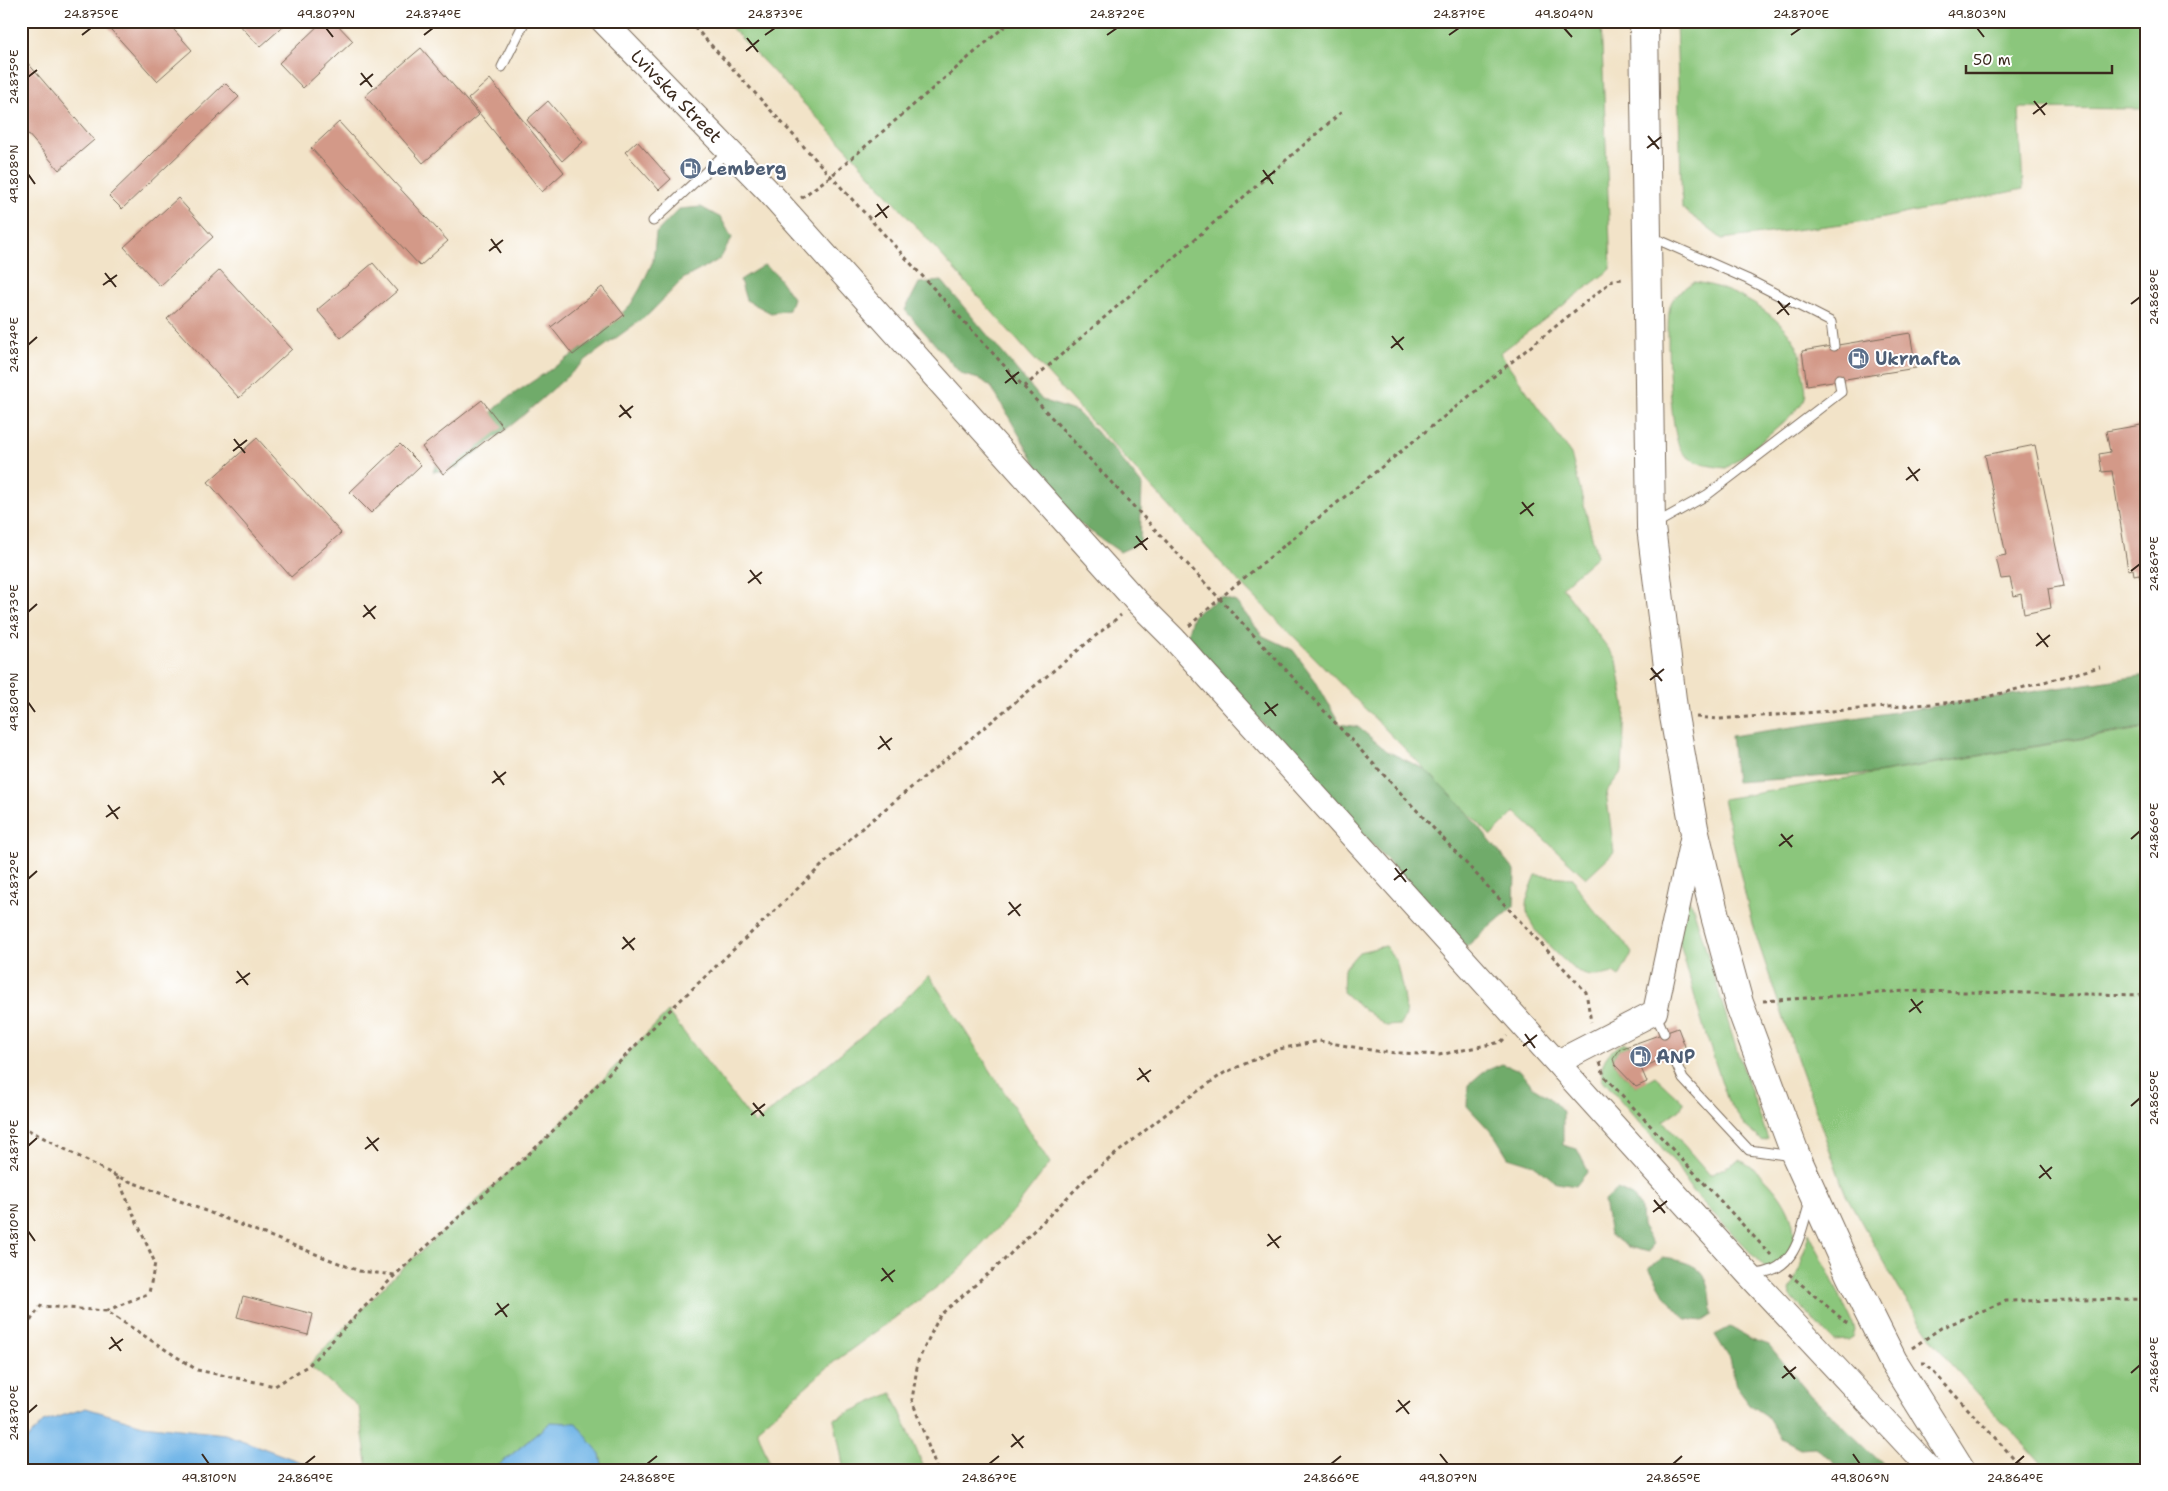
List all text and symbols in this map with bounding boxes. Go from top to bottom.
text: 24.875°E [64,6,118,22]
text: 49.807°N [297,6,355,22]
text: 24.874°E [405,6,461,22]
text: 24.873°E [747,6,803,22]
text: 24.872°E [1089,6,1145,22]
text: 24.871°E [1433,6,1485,22]
text: 49.804°N [1535,6,1593,22]
text: 24.870°E [1773,6,1829,22]
text: 49.803°N [1948,6,2006,22]
scale bar [1966,42,2112,74]
street label: Lvivska Street [625,44,727,148]
text: 24.875°E [6,50,22,104]
text: 50 m [1973,50,2011,70]
text: 49.808°N [6,145,22,203]
fuel station icon: Lemberg [679,157,703,181]
place label: Lemberg [707,157,787,181]
text: 24.868°E [2146,269,2162,325]
text: 24.874°E [6,317,22,373]
fuel station icon: Ukrnafta [1847,347,1871,371]
place label: Ukrnafta [1875,347,1961,371]
text: 24.867°E [2146,536,2162,592]
text: 24.873°E [6,584,22,640]
text: 49.809°N [6,673,22,731]
text: 24.866°E [2146,803,2162,859]
text: 24.872°E [6,851,22,907]
fuel station icon: ANP [1628,1045,1652,1069]
place label: ANP [1656,1045,1695,1069]
text: 24.865°E [2146,1070,2162,1126]
text: 24.871°E [6,1120,22,1172]
text: 49.810°N [6,1203,22,1259]
text: 24.864°E [2146,1337,2162,1393]
text: 24.870°E [6,1385,22,1441]
text: 49.810°N [181,1470,237,1486]
text: 24.869°E [277,1470,333,1486]
text: 24.868°E [619,1470,675,1486]
text: 24.867°E [961,1470,1017,1486]
text: 24.866°E [1303,1470,1359,1486]
text: 49.807°N [1419,1470,1477,1486]
text: 24.865°E [1645,1470,1701,1486]
text: 49.806°N [1831,1470,1889,1486]
text: 24.864°E [1987,1470,2043,1486]

